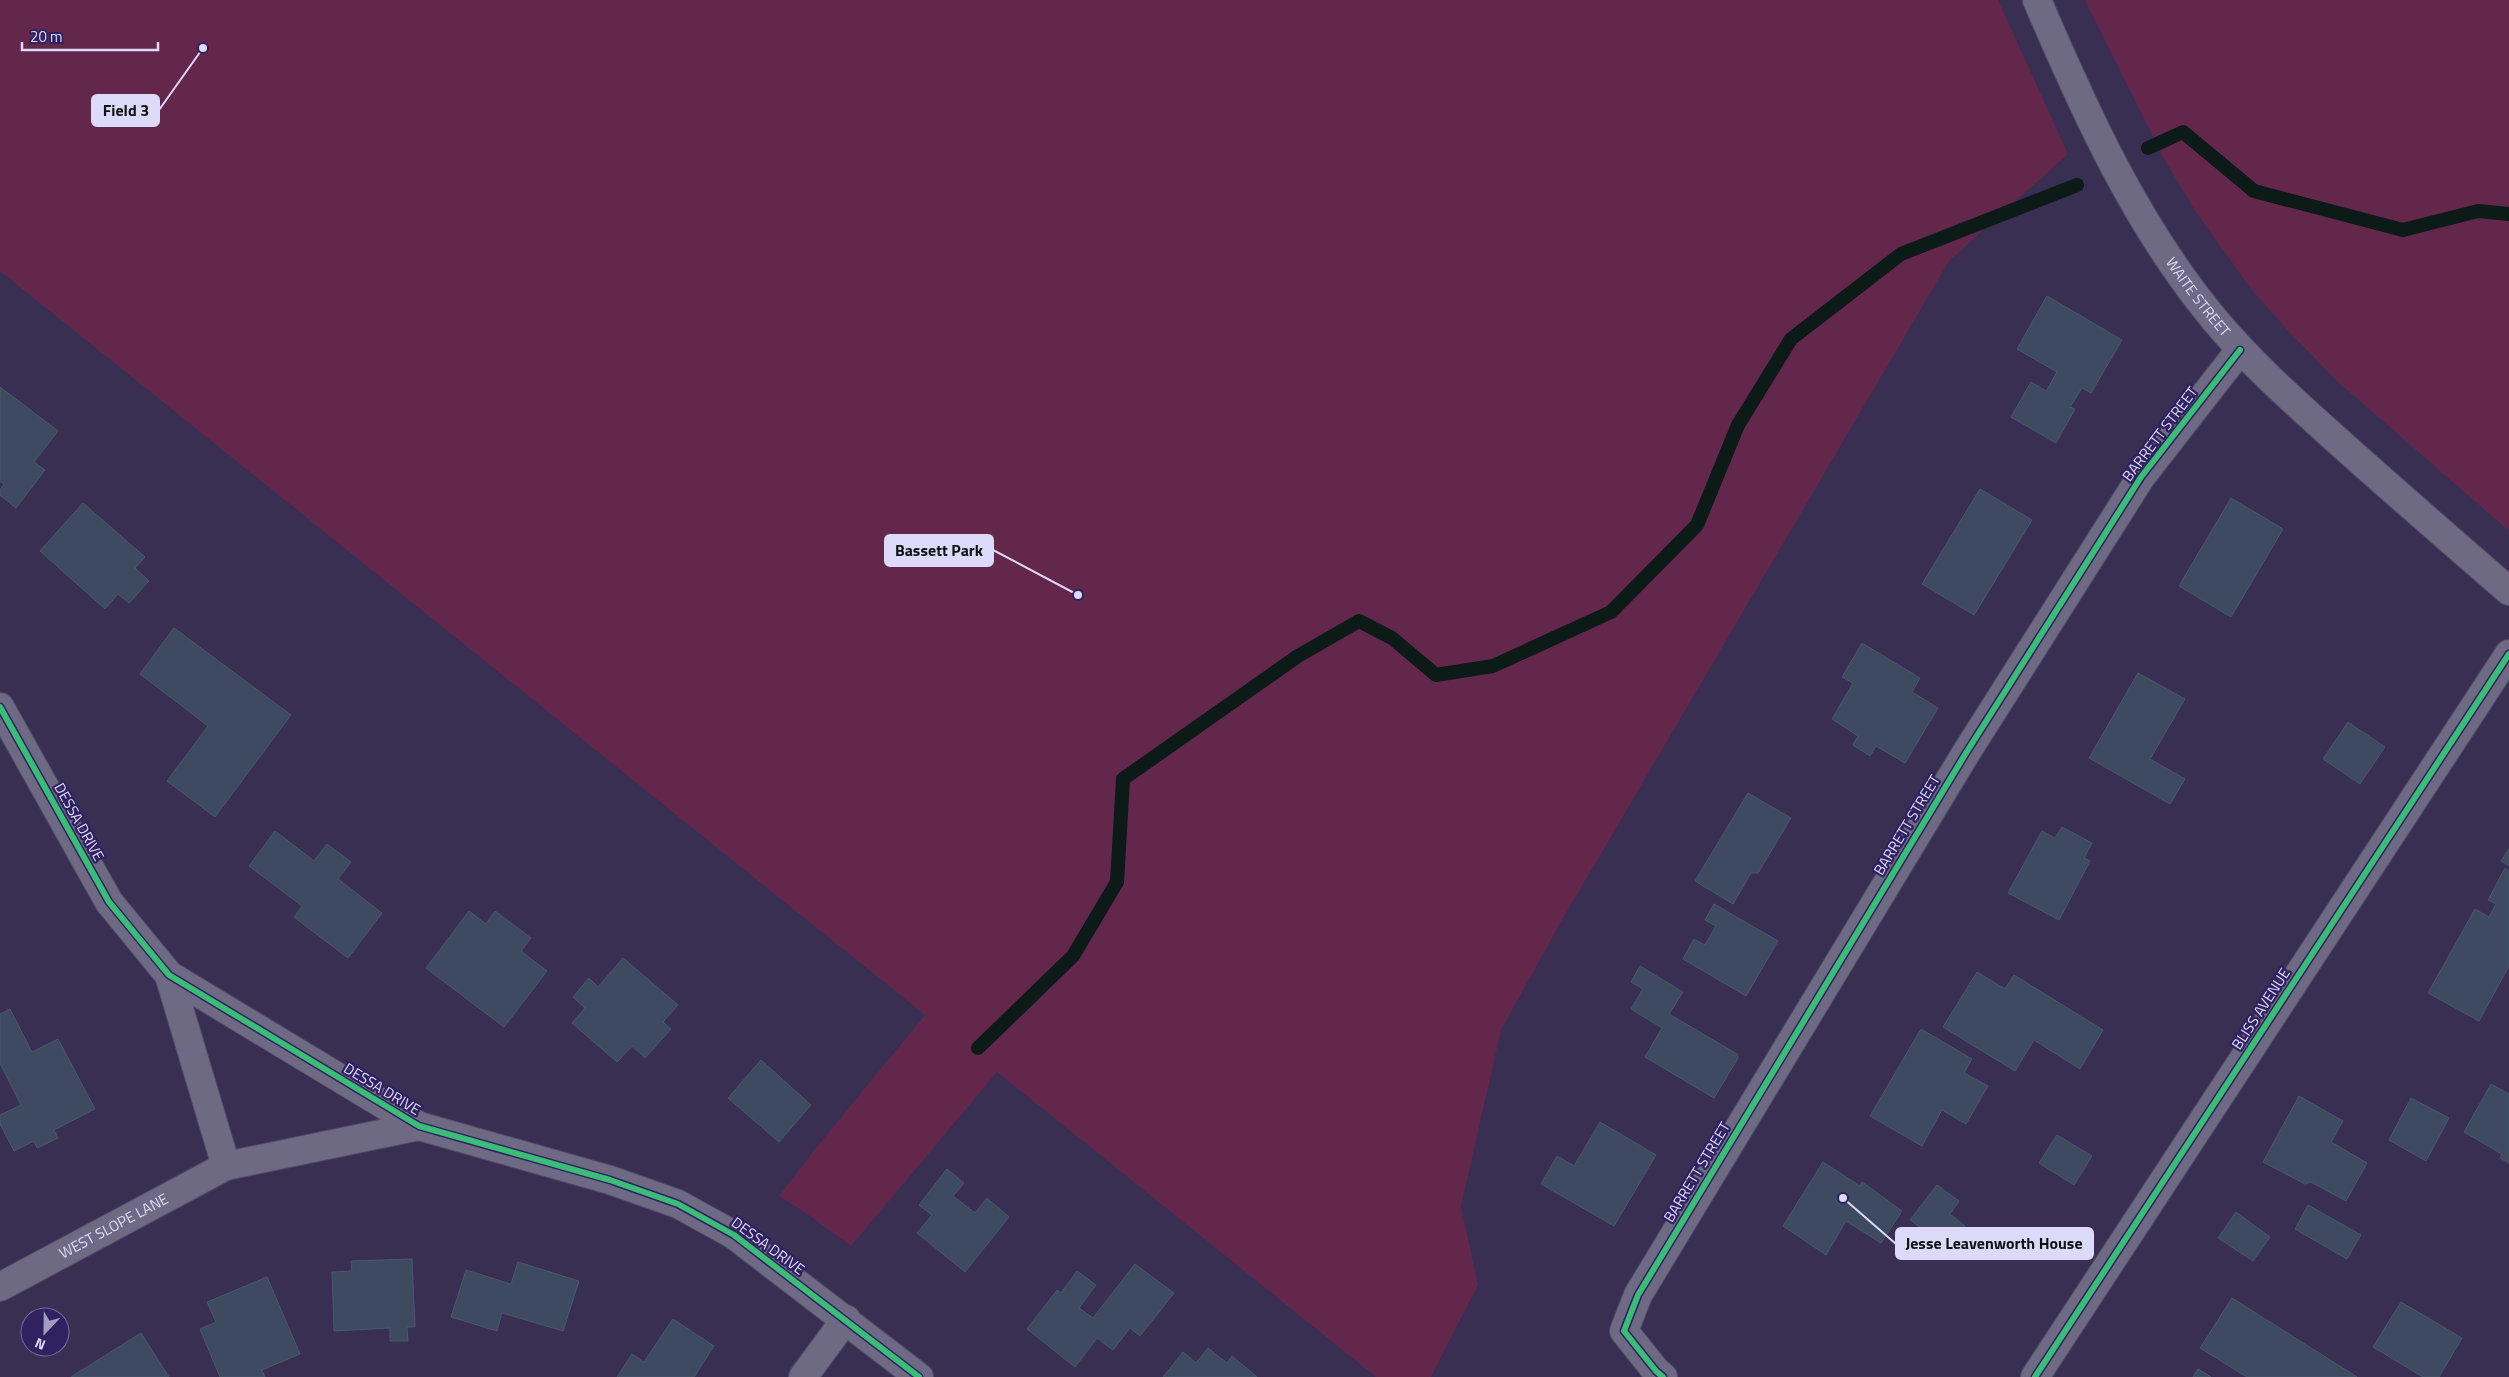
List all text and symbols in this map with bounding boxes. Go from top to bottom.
scale bar [22,20,159,52]
text: 20 m [30,25,63,48]
callout: Field 3 [92,95,159,126]
text: Field 3 [103,98,149,122]
street label: WAITE STREET [2160,252,2236,342]
street label: BARRETT STREET [2116,381,2203,486]
callout: Bassett Park [885,535,993,566]
text: Bassett Park [895,538,984,562]
street label: BARRETT STREET [1867,770,1946,879]
street label: DESSA DRIVE [49,779,110,865]
street label: BLISS AVENUE [2226,963,2296,1054]
street label: DESSA DRIVE [340,1057,425,1121]
street label: BARRETT STREET [1657,1117,1736,1226]
street label: WEST SLOPE LANE [55,1187,172,1264]
street label: DESSA DRIVE [727,1211,810,1280]
callout: Jesse Leavenworth House [1896,1228,2093,1259]
text: Jesse Leavenworth House [1905,1231,2083,1255]
north arrow [20,1307,70,1357]
text: N [32,1333,48,1356]

